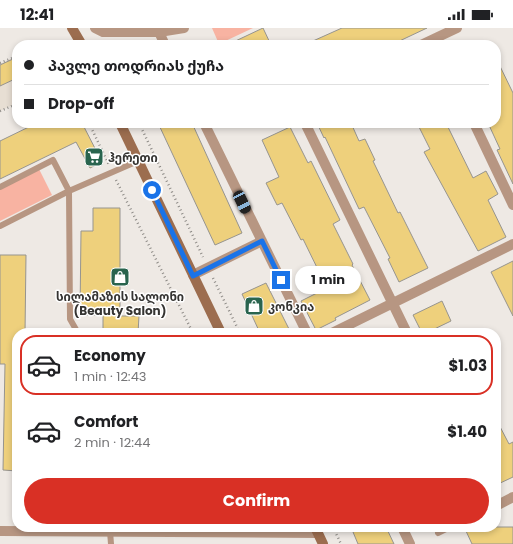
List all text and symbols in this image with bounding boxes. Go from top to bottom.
text: 12:41 [20,4,54,25]
text: პავლე თოდრიას ქუჩა [48,55,224,76]
text: Drop-off [48,93,114,114]
supermarket icon: ჰერეთი [83,146,105,168]
place label: ჰერეთი [108,149,158,166]
route start [143,181,161,199]
car [231,189,253,215]
shop icon: სილამაზის სალონი (Beauty Salon) [109,266,131,288]
callout: 1 min [295,266,361,294]
text: 1 min [311,270,345,289]
route end [272,271,290,289]
place label: სილამაზის სალონი (Beauty Salon) [56,288,184,319]
shop icon: კონკია [243,295,265,317]
place label: კონკია [268,298,314,315]
text: Economy [74,345,146,366]
icon: car [26,347,62,383]
text: $1.03 [448,355,487,376]
text: 1 min · 12:43 [74,367,146,386]
text: Comfort [74,411,138,432]
icon: car [26,413,62,449]
text: $1.40 [447,421,487,442]
text: 2 min · 12:44 [74,433,150,452]
button: Confirm [24,478,489,524]

